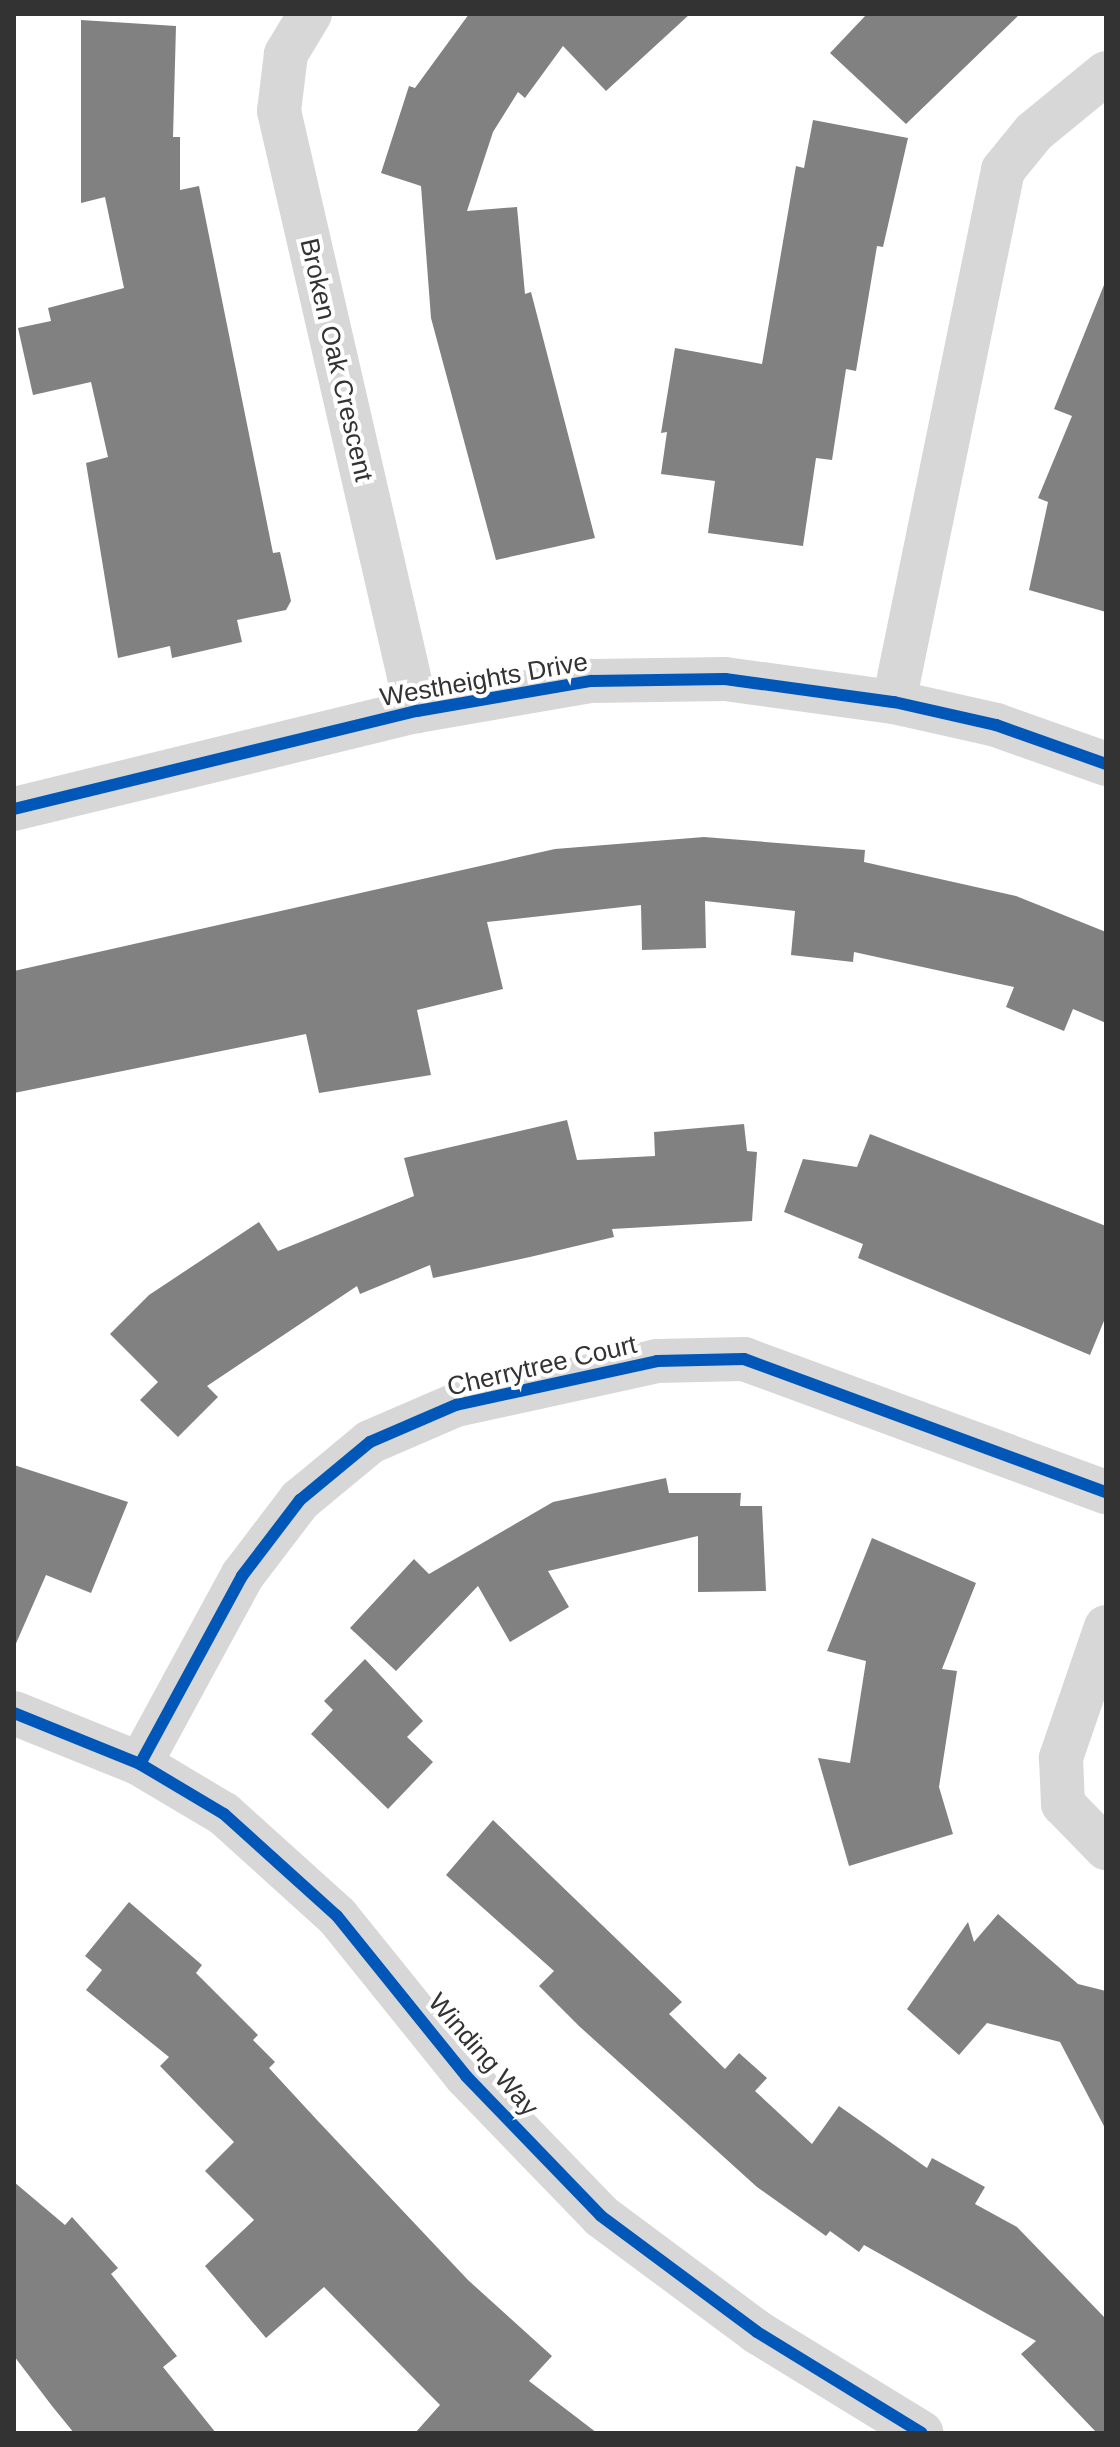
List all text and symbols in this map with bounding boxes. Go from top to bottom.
street label: Broken Oak Crescent [293,235,379,485]
street label: Westheights Drive [378,646,590,714]
street label: Cherrytree Court [444,1329,640,1403]
street label: Winding Way [421,1987,545,2123]

